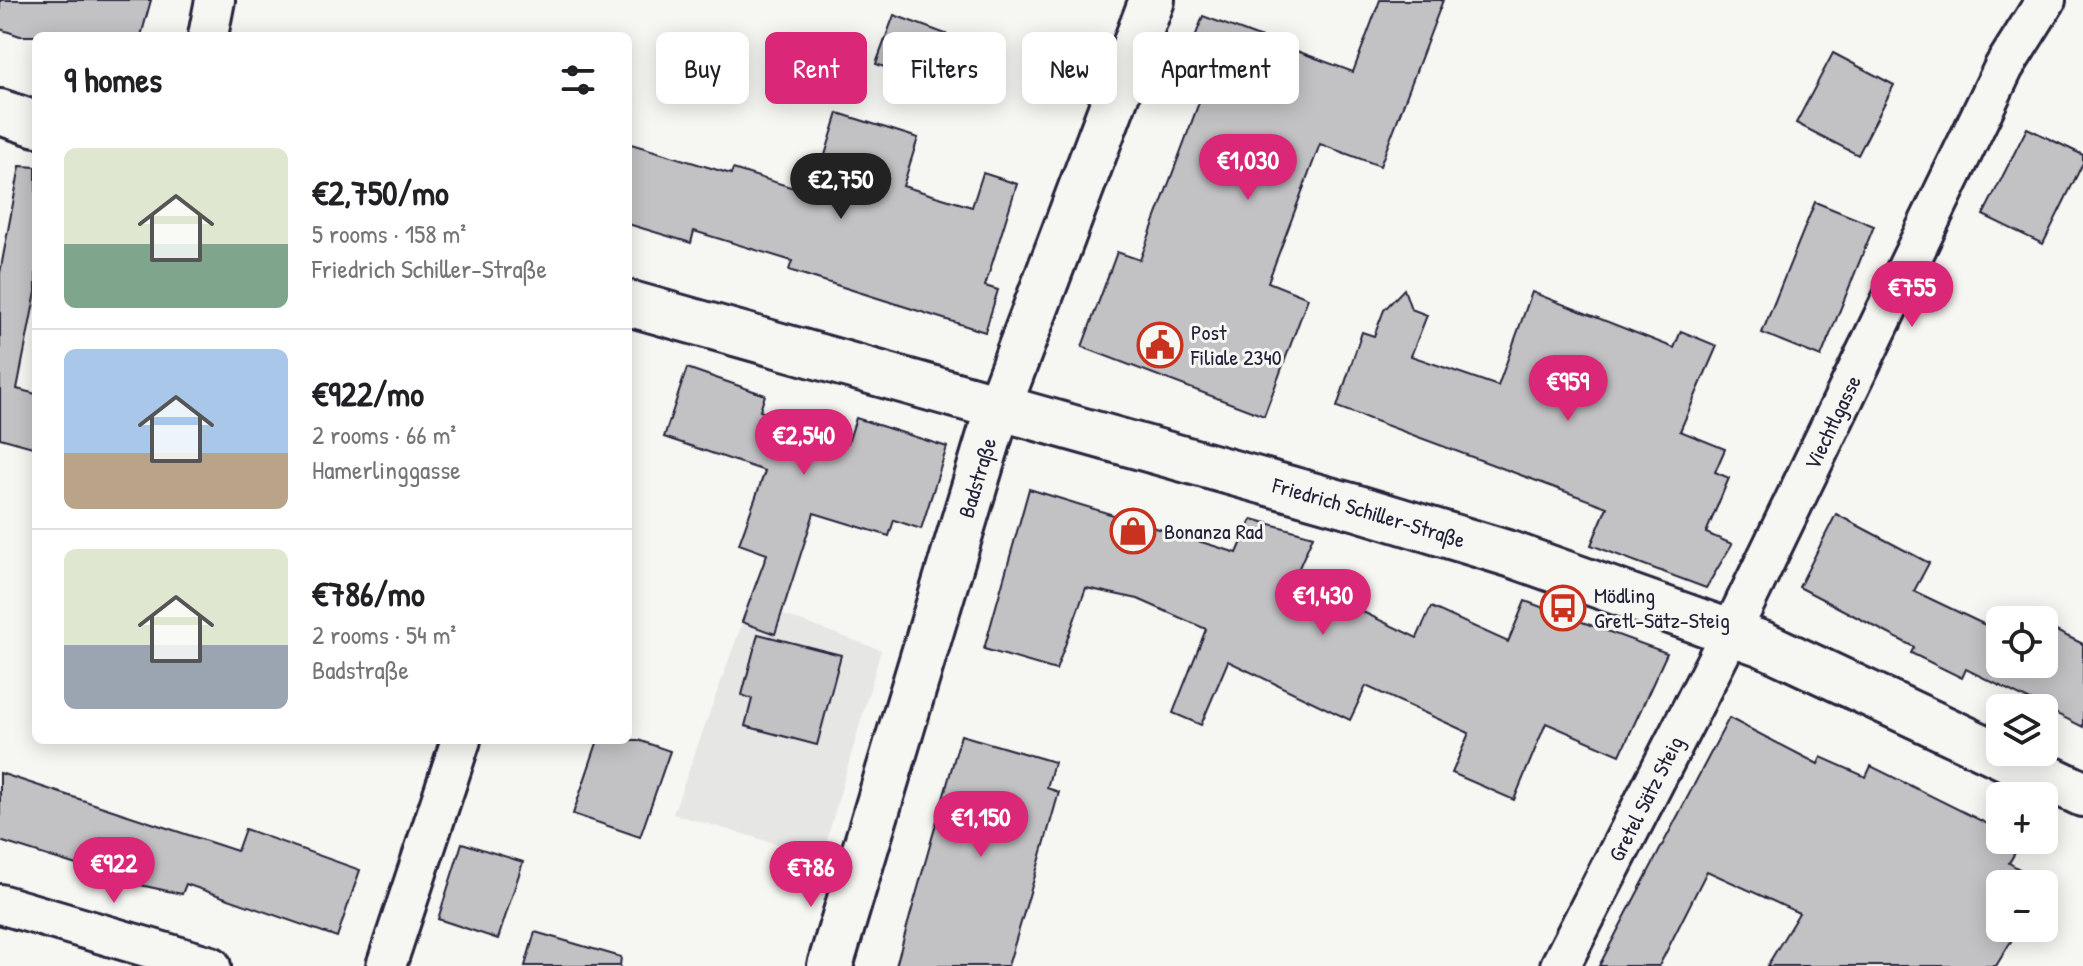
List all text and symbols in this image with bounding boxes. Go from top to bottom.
chip: Buy [656,32,749,104]
chip: Rent [765,32,867,104]
chip: Filters [883,32,1006,104]
chip: New [1022,32,1117,104]
chip: Apartment [1133,32,1299,104]
text: 9 homes [64,57,162,103]
icon: filters [556,58,600,102]
pin: €1,030 [1183,134,1313,202]
text: €1,030 [1217,142,1279,177]
pin: €2,750 [776,153,906,221]
text: €2,750 [808,161,874,196]
text: €2,750/mo [312,170,449,216]
icon: home [128,180,224,276]
text: 5 rooms · 158 m² [312,216,466,251]
text: Friedrich Schiller-Straße [312,251,547,286]
pin: €755 [1865,261,1959,329]
text: €755 [1888,269,1936,304]
place label: Post Filiale 2340 [1190,317,1282,372]
public building icon: Post Filiale 2340 [1136,321,1184,369]
pin: €959 [1521,355,1615,423]
text: €959 [1547,363,1589,398]
street label: Viechtlgasse [1797,370,1868,475]
text: €922/mo [312,371,424,417]
icon: home [128,381,224,477]
pin: €2,540 [739,409,869,477]
text: 2 rooms · 66 m² [312,417,456,452]
text: €2,540 [773,417,835,452]
street label: Badstraße [951,434,1003,521]
text: Hamerlinggasse [312,452,461,487]
street label: Friedrich Schiller-Straße [1269,470,1469,555]
shop icon: Bonanza Rad [1109,507,1157,555]
place label: Bonanza Rad [1164,516,1263,546]
pin: €1,430 [1258,569,1388,637]
text: €786/mo [312,571,425,617]
text: €1,430 [1293,577,1353,612]
place label: Mödling Gretl-Sätz-Steig [1594,580,1730,635]
icon: home [128,581,224,677]
bus stop icon: Mödling Gretl-Sätz-Steig [1539,584,1587,632]
map controls [1986,606,2058,942]
button: locate [1986,606,2058,678]
text: 2 rooms · 54 m² [312,617,456,652]
text: Badstraße [312,652,409,687]
button: layers [1986,694,2058,766]
street label: Gretel Sätz Steig [1601,731,1690,866]
button: + [1986,782,2058,854]
pin: €1,150 [916,791,1046,859]
text: €1,150 [951,799,1011,834]
pin: €922 [67,837,161,905]
pin: €786 [764,841,858,909]
text: €922 [91,845,137,880]
text: €786 [787,849,835,884]
button: − [1986,870,2058,942]

